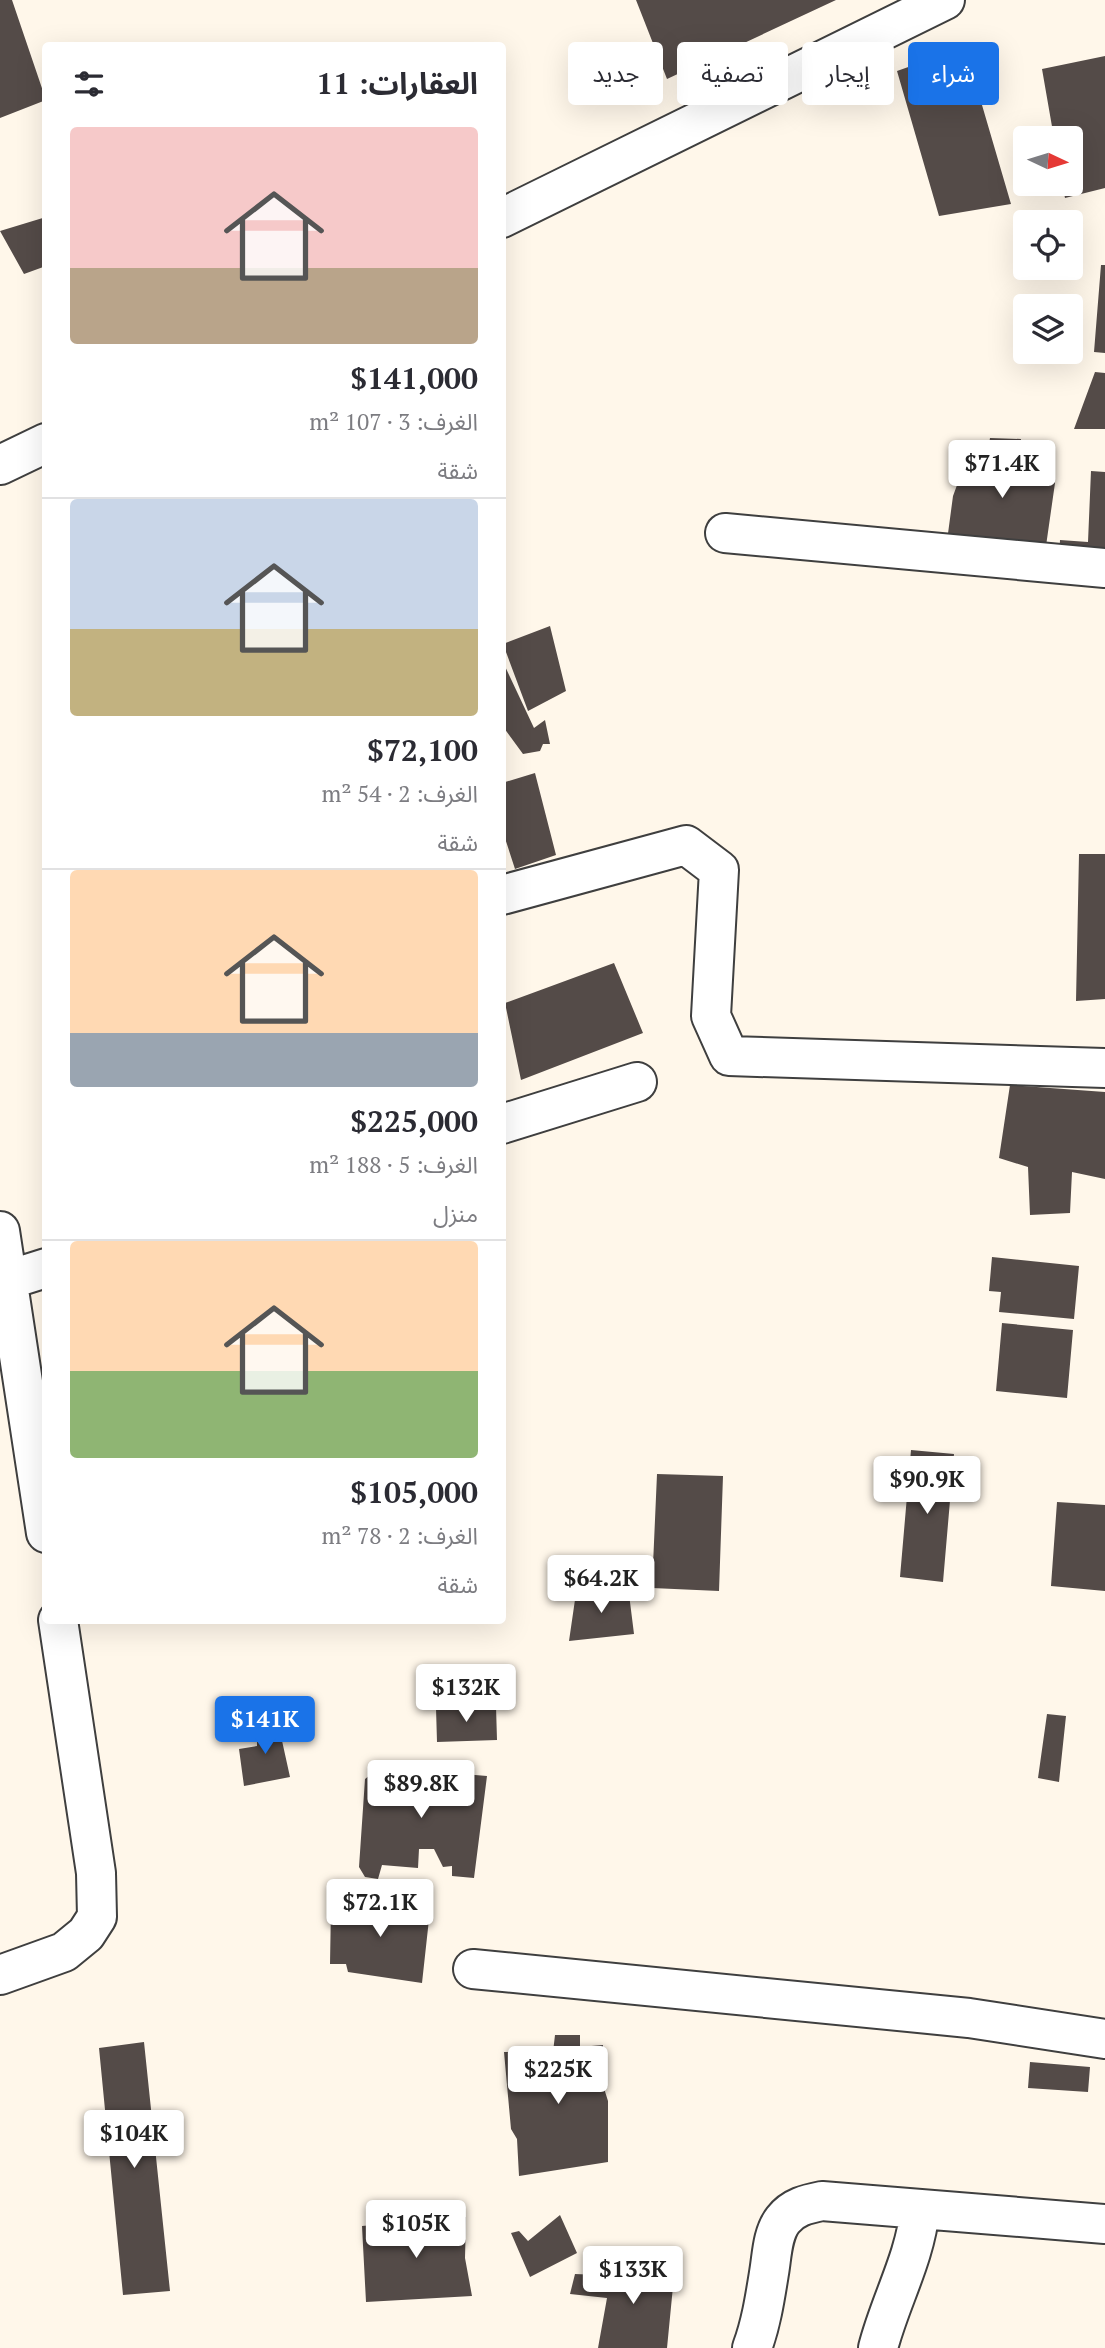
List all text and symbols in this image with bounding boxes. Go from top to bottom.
chip: جديد [568,42,663,105]
chip: تصفية [677,42,788,105]
chip: إيجار [802,42,894,105]
chip: شراء [908,42,999,105]
text: العقارات: 11 [316,63,478,103]
icon: filters [70,65,108,103]
north arrow [1013,126,1083,196]
map controls [1013,126,1083,364]
icon: home [211,173,337,299]
button: locate [1013,210,1083,280]
button: layers [1013,294,1083,364]
text: $141,000 [350,358,478,398]
text: الغرف: 3 · 107 m² [309,406,478,437]
pin: $71.4K [945,440,1059,500]
text: $71.4K [964,447,1040,478]
text: شقة [437,455,478,486]
icon: home [211,545,337,671]
text: $72,100 [367,730,478,770]
text: الغرف: 2 · 54 m² [322,778,478,809]
text: شقة [437,827,478,858]
icon: home [211,916,337,1042]
text: $225,000 [350,1101,478,1141]
text: الغرف: 5 · 188 m² [309,1149,478,1180]
text: منزل [433,1198,478,1229]
icon: home [211,1287,337,1413]
pin: $90.9K [870,1456,984,1516]
text: $90.9K [889,1463,965,1494]
text: $105,000 [350,1472,478,1512]
text: الغرف: 2 · 78 m² [322,1520,478,1551]
pin: $64.2K [544,1556,658,1615]
text: $64.2K [563,1562,639,1593]
text: شقة [437,1569,478,1600]
pin: $132K [417,1664,515,1724]
text: $132K [432,1671,500,1702]
pin: $141K [216,1696,314,1756]
text: $141K [231,1703,299,1734]
pin: $89.8K [364,1760,478,1820]
text: $89.8K [383,1767,459,1798]
pin: $72.1K [323,1880,437,1939]
text: $72.1K [342,1886,418,1917]
pin: $225K [509,2046,607,2106]
text: $225K [524,2053,592,2084]
pin: $104K [85,2110,183,2170]
text: $104K [100,2117,168,2148]
pin: $105K [367,2200,465,2260]
text: $105K [382,2207,450,2238]
pin: $133K [584,2246,682,2306]
text: $133K [599,2253,667,2284]

